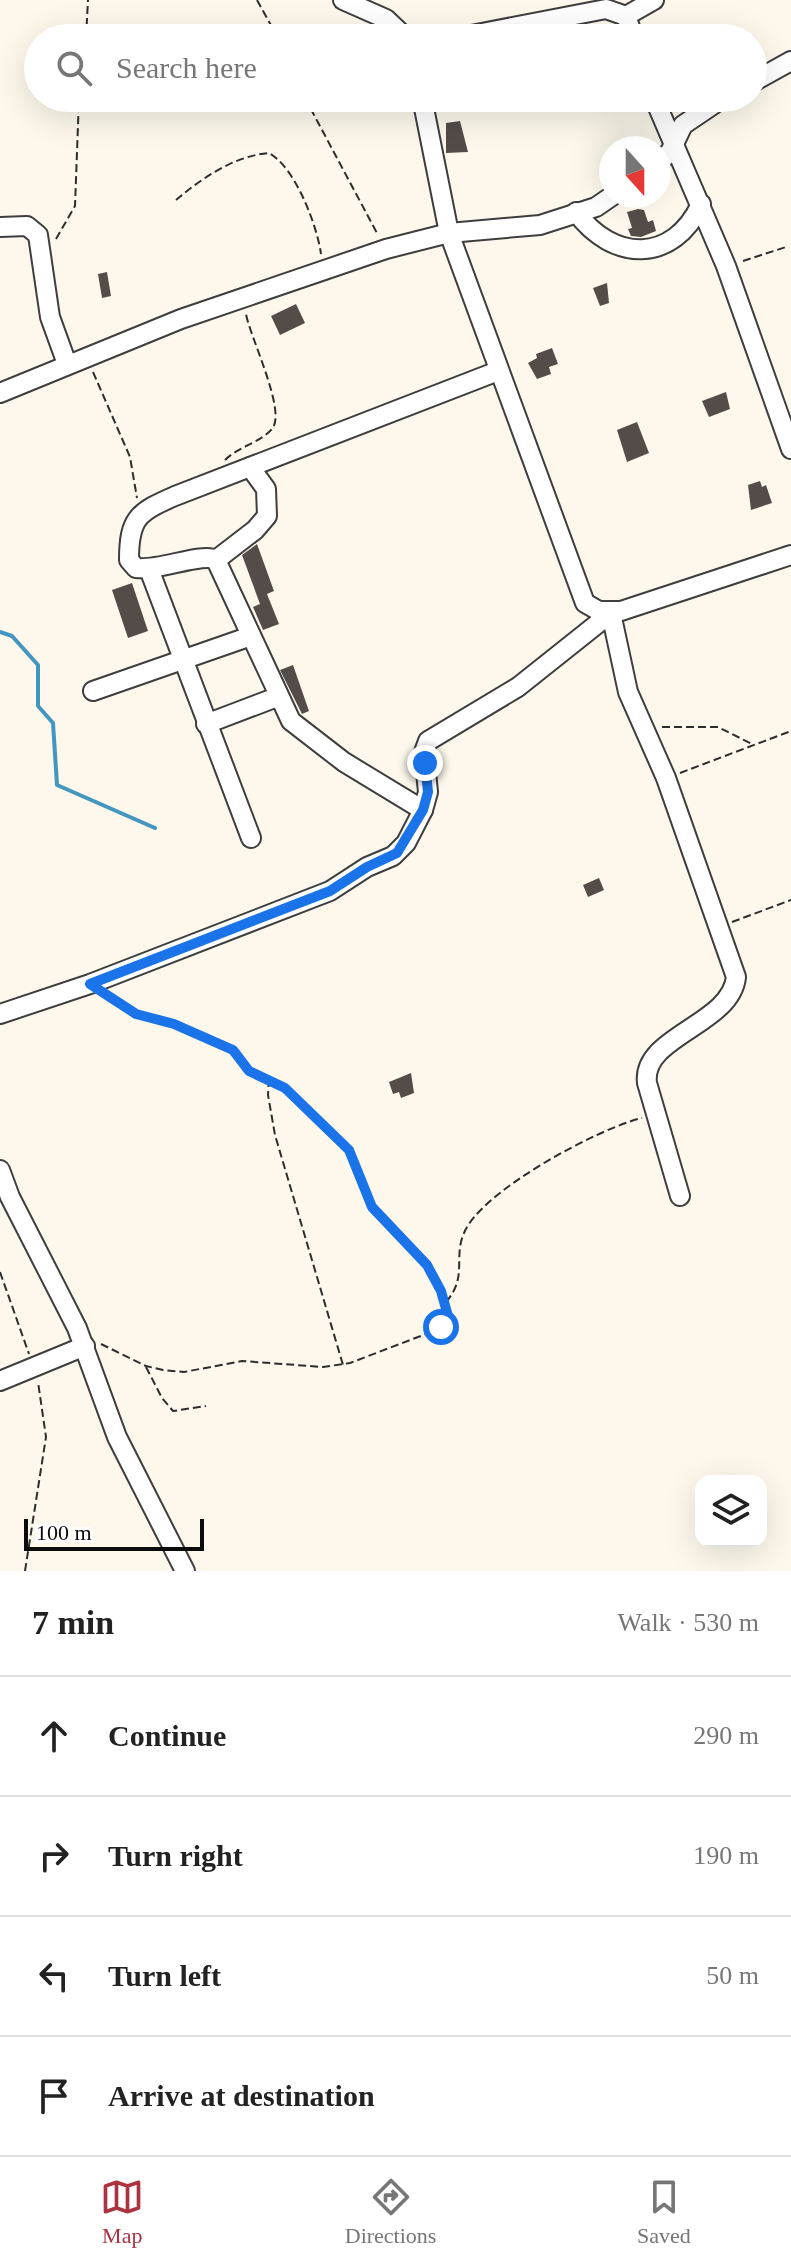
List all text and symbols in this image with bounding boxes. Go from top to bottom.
search box [24,24,767,112]
icon: search [52,46,96,90]
text: Search here [116,51,257,84]
north arrow [599,136,671,208]
route end [407,745,443,781]
route start [423,1309,459,1345]
map controls [695,1475,767,1547]
button: layers [695,1475,767,1547]
scale bar [24,1515,204,1551]
text: 100 m [36,1520,92,1545]
text: 7 min [32,1604,114,1641]
text: Walk · 530 m [617,1608,759,1637]
icon: ahead [32,1714,76,1758]
text: Continue [108,1719,226,1752]
text: 290 m [693,1721,759,1750]
icon: right [32,1834,76,1878]
text: Turn right [108,1839,243,1872]
text: 190 m [693,1841,759,1870]
icon: left [32,1954,76,1998]
text: Turn left [108,1959,221,1992]
text: 50 m [706,1961,759,1990]
icon: arrive [32,2074,76,2118]
text: Arrive at destination [108,2079,375,2112]
tab: Map [100,2175,144,2249]
tab: Directions [345,2175,436,2249]
tab: Saved [637,2175,691,2249]

